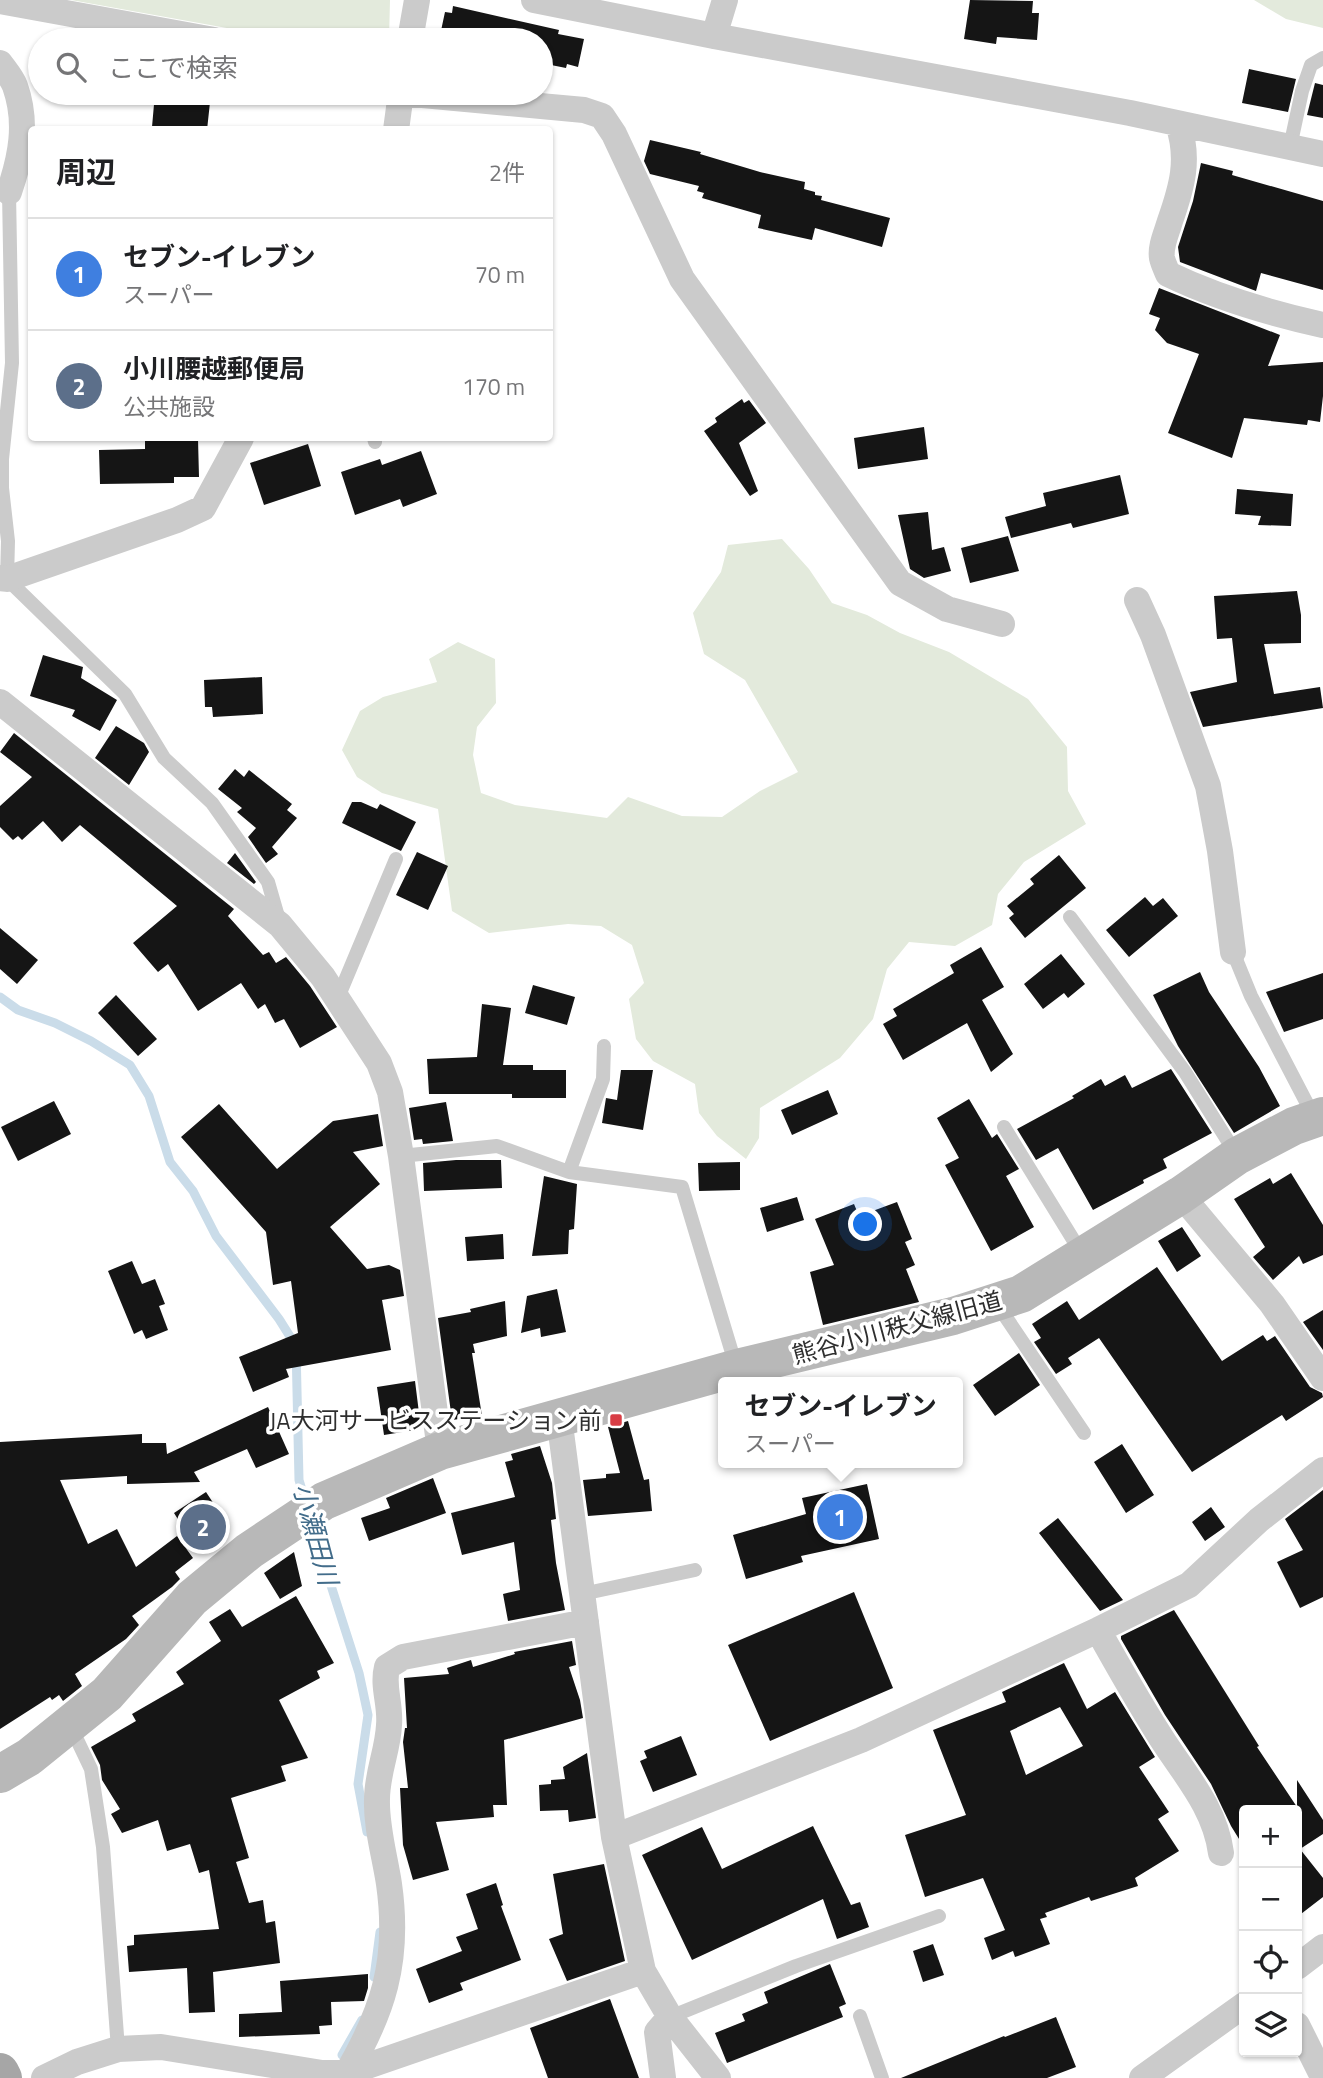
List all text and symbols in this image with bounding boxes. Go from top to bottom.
search box [28,28,553,105]
icon: search [52,48,90,86]
text: ここで検索 [108,48,238,87]
text: 周辺 [56,149,116,195]
text: 2件 [489,155,525,190]
text: セブン-イレブン [123,237,316,276]
text: 1 [73,257,85,292]
text: 70 m [475,257,525,292]
text: スーパー [123,277,215,312]
text: 小川腰越郵便局 [123,349,305,388]
text: 2 [73,369,85,404]
text: 170 m [462,369,525,404]
text: 公共施設 [123,389,215,424]
your location [848,1207,882,1241]
street label: 熊谷小川秩父線旧道 [788,1282,1006,1372]
popup [718,1377,963,1468]
text: セブン-イレブン [744,1386,937,1425]
place label: JA大河サービスステーション前 [269,1402,602,1438]
marker: JA大河サービスステーション前 [608,1412,624,1428]
text: スーパー [744,1426,836,1461]
water label: 小瀬田川 [284,1479,349,1592]
pin: 1 [817,1491,863,1543]
pin: 2 [180,1501,226,1553]
map controls [1239,1805,1302,2057]
button: + [1239,1805,1302,1868]
button: − [1239,1868,1302,1931]
button: locate [1239,1931,1302,1994]
button: layers [1239,1994,1302,2057]

